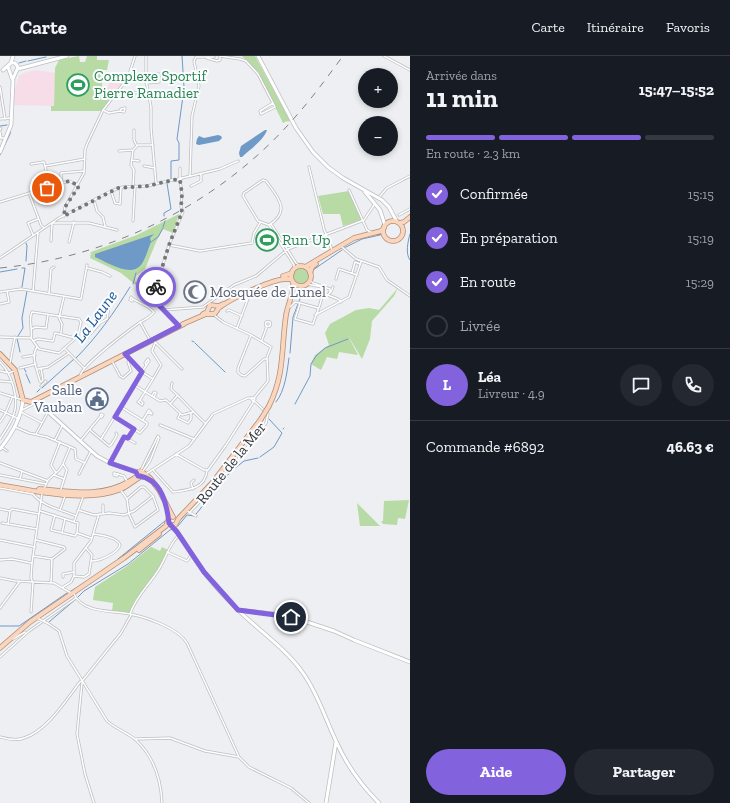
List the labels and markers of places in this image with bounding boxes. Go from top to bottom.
place label: Complexe Sportif Pierre Ramadier [94,67,207,102]
sports icon: Complexe Sportif Pierre Ramadier [65,72,91,98]
pin [30,171,64,205]
sports icon: Run Up [254,227,280,253]
place label: Run Up [282,231,330,249]
mosque icon: Mosquée de Lunel [182,279,208,305]
place label: Mosquée de Lunel [210,283,326,301]
place label: Salle Vauban [33,381,82,416]
public building icon: Salle Vauban [84,386,110,412]
pin [274,600,308,634]

